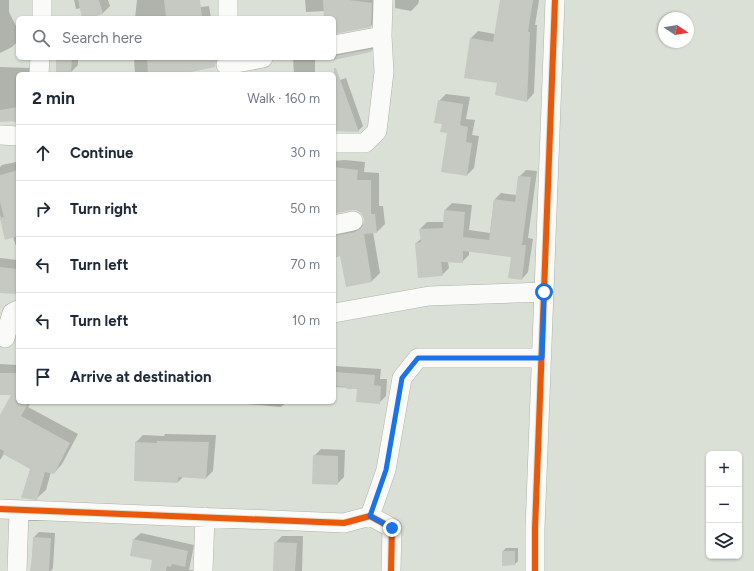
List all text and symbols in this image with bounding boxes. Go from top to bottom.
north arrow [658,12,694,48]
search box [16,16,336,60]
icon: search [30,27,52,49]
text: Search here [62,29,142,47]
text: 2 min [32,88,75,108]
text: Walk · 160 m [247,91,320,106]
icon: ahead [32,142,54,164]
text: Continue [70,144,133,162]
text: 30 m [290,145,320,160]
icon: right [32,198,54,220]
text: Turn right [70,200,138,218]
text: 50 m [290,201,320,216]
icon: left [32,254,54,276]
text: Turn left [70,256,128,274]
text: 70 m [290,257,320,272]
route start [535,283,553,301]
icon: left [32,310,54,332]
text: Turn left [70,312,128,330]
text: 10 m [292,313,320,328]
icon: arrive [32,366,54,388]
text: Arrive at destination [70,368,211,386]
map controls [706,451,742,559]
button: + [706,451,742,487]
button: − [706,487,742,523]
route end [383,519,401,537]
button: layers [706,523,742,559]

